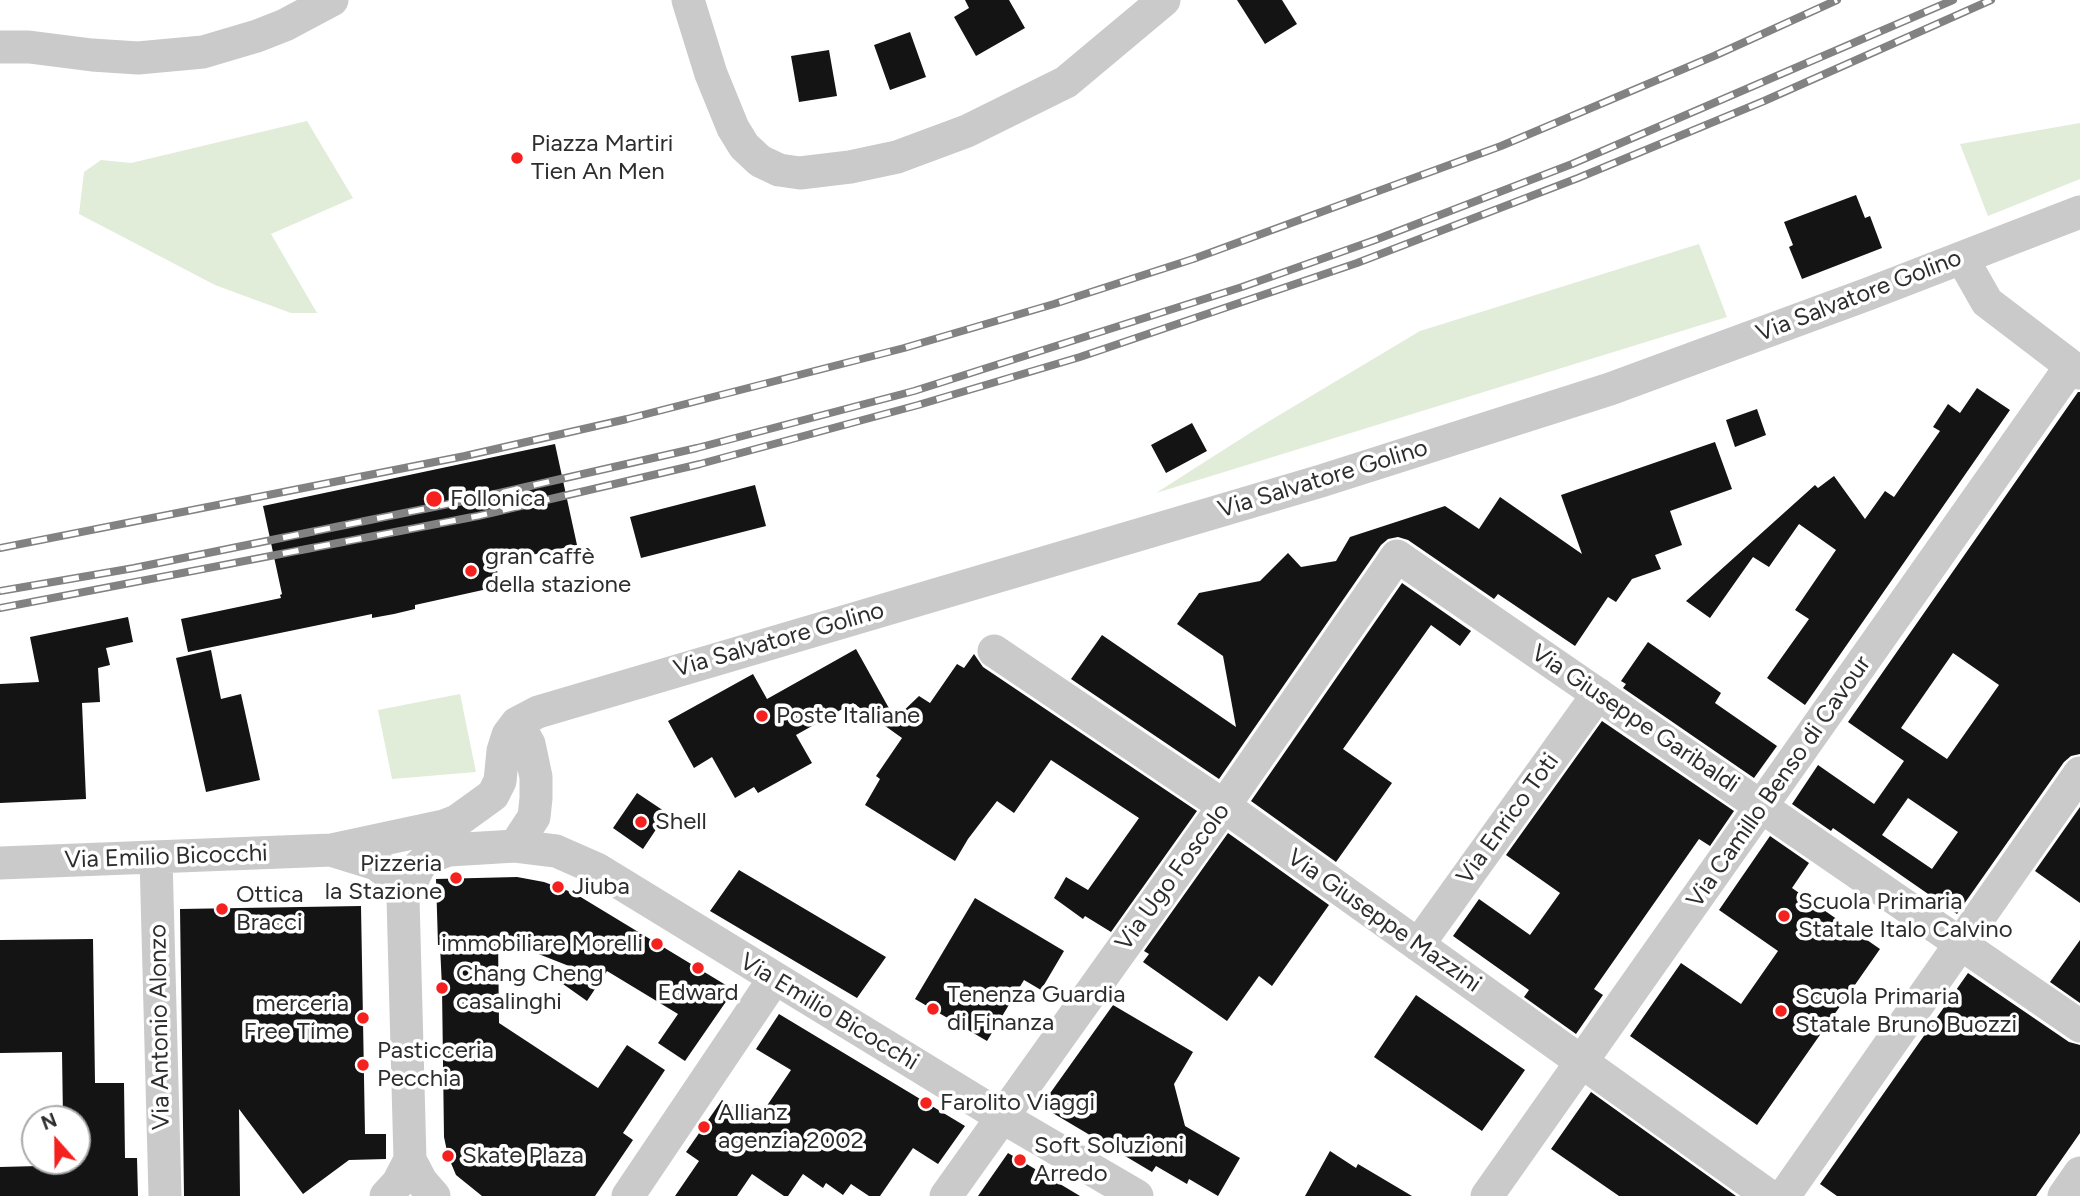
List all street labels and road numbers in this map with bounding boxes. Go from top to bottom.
street label: Via Salvatore Golino [1752,244,1966,348]
street label: Via Salvatore Golino [1215,433,1431,525]
street label: Via Salvatore Golino [671,596,887,684]
street label: Via Giuseppe Garibaldi [1526,639,1744,799]
street label: Via Camillo Benso di Cavour [1681,650,1877,914]
street label: Via Enrico Toti [1451,748,1565,890]
street label: Via Ugo Foscolo [1110,798,1236,956]
street label: Via Emilio Bicocchi [64,839,268,875]
street label: Via Giuseppe Mazzini [1282,843,1486,999]
street label: Via Antonio Alonzo [144,924,176,1130]
street label: Via Emilio Bicocchi [734,947,924,1077]

